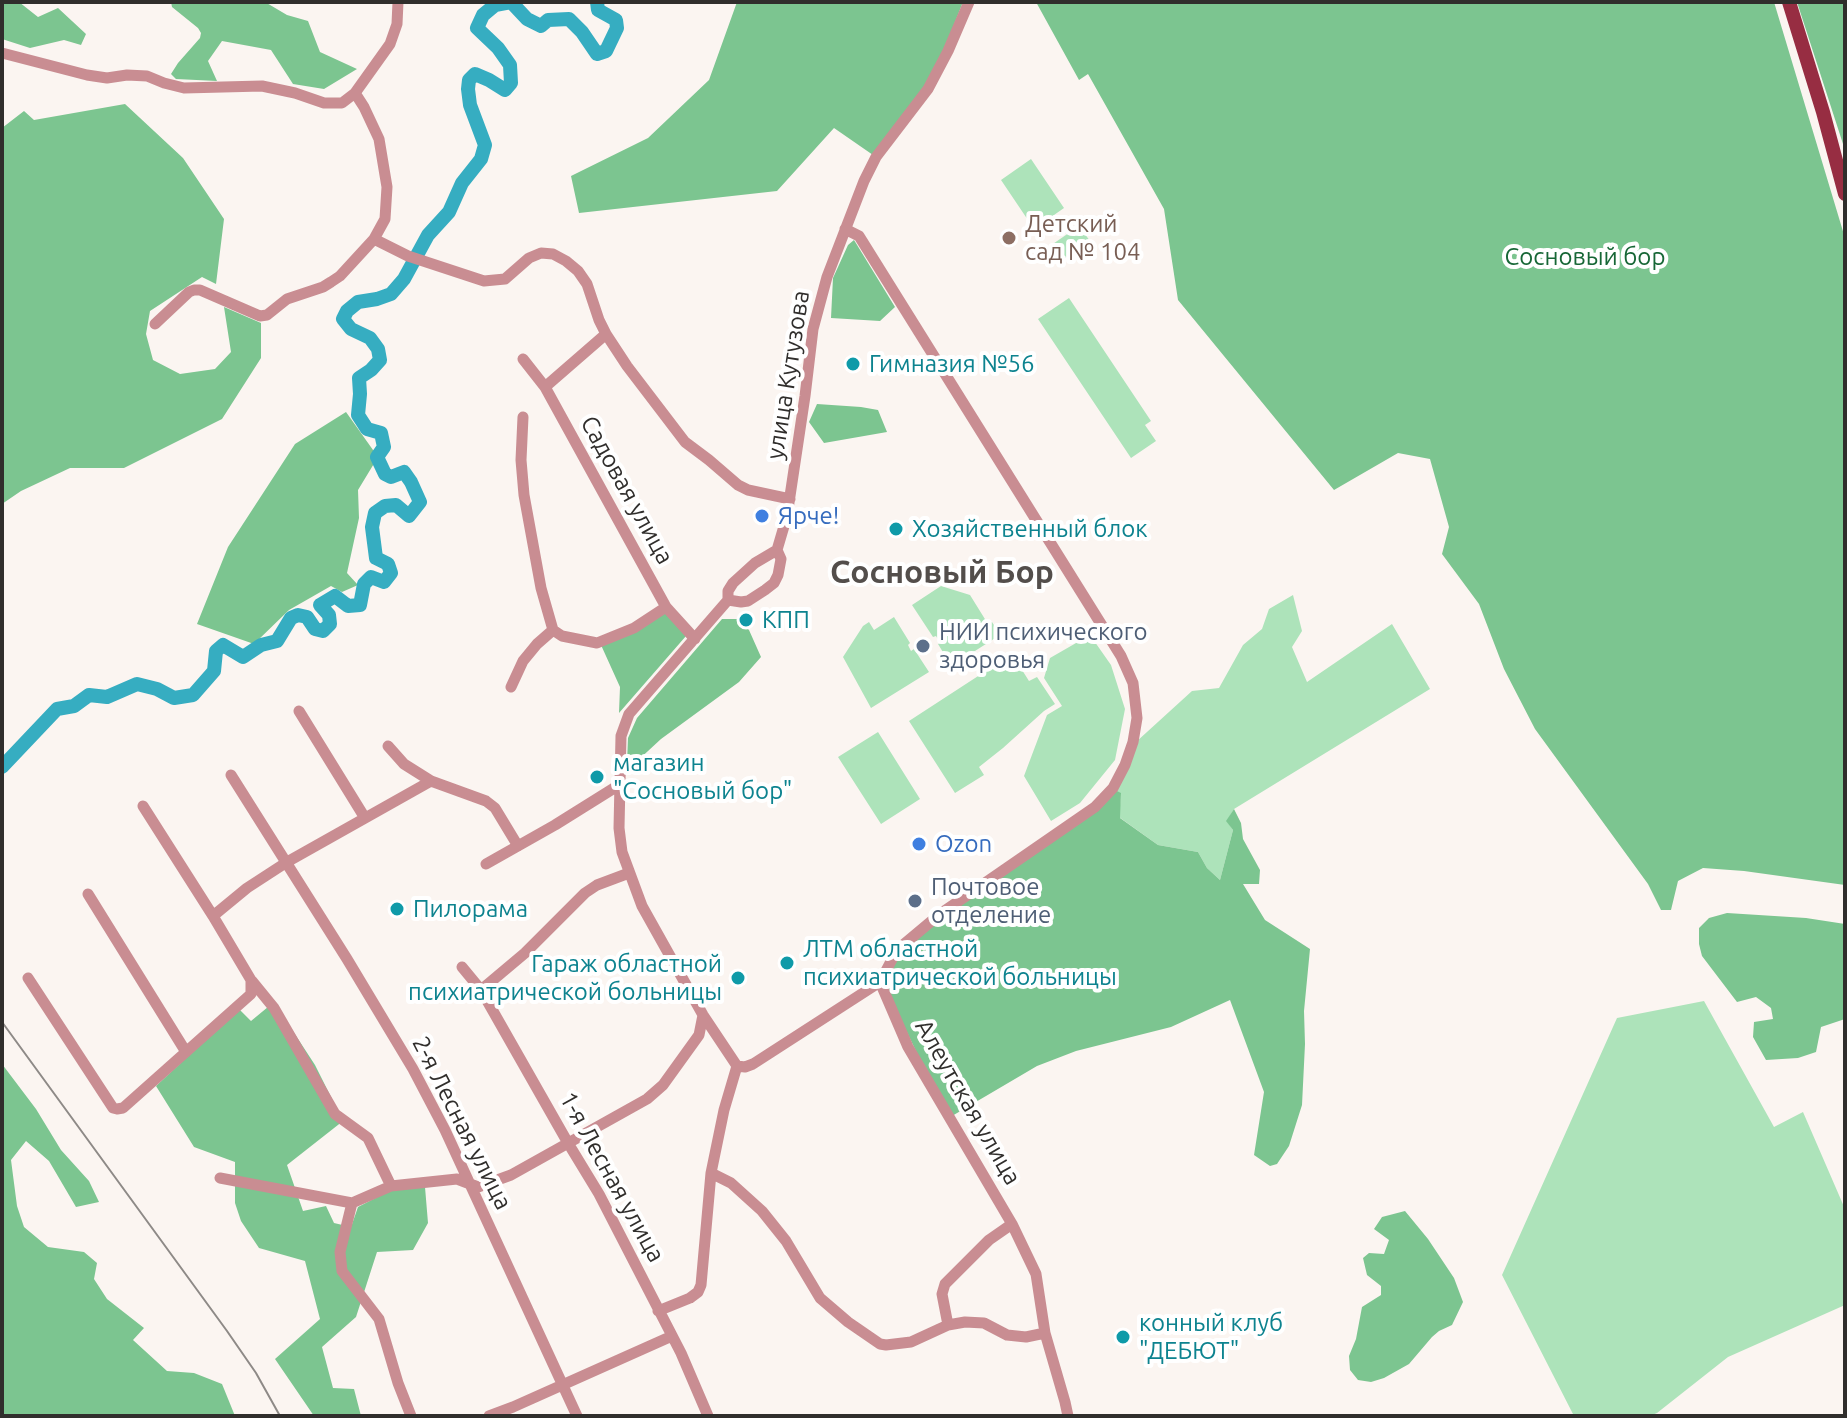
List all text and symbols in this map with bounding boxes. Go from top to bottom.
place label: Детский сад № 104 [1025,210,1141,266]
marker: Детский сад № 104 [1000,229,1018,247]
park label: Сосновый бор [1505,243,1665,271]
street label: улица Кутузова [760,288,816,462]
place label: Гимназия №56 [869,350,1035,378]
marker: Гимназия №56 [844,355,862,373]
street label: Садовая улица [574,411,680,569]
place label: Ярче! [778,502,839,530]
marker: Ярче! [753,507,771,525]
place label: Хозяйственный блок [912,515,1148,543]
marker: Хозяйственный блок [887,520,905,538]
district label: Сосновый Бор [830,553,1054,591]
place label: КПП [762,606,810,634]
marker: КПП [737,611,755,629]
place label: НИИ психического здоровья [939,618,1148,674]
marker: НИИ психического здоровья [914,637,932,655]
place label: магазин "Сосновый бор" [613,749,792,805]
marker: магазин "Сосновый бор" [588,768,606,786]
place label: Ozon [935,830,992,858]
marker: Ozon [910,835,928,853]
place label: Почтовое отделение [931,873,1051,929]
marker: Почтовое отделение [906,892,924,910]
place label: Пилорама [413,895,528,923]
marker: Пилорама [388,900,406,918]
place label: ЛТМ областной психиатрической больницы [803,935,1117,991]
place label: Гараж областной психиатрической больницы [408,950,722,1006]
marker: ЛТМ областной психиатрической больницы [778,954,796,972]
marker: Гараж областной психиатрической больницы [729,969,747,987]
street label: Алеутская улица [909,1014,1027,1190]
street label: 2-я Лесная улица [406,1032,518,1214]
street label: 1-я Лесная улица [553,1087,671,1267]
place label: конный клуб "ДЕБЮТ" [1139,1309,1283,1365]
marker: конный клуб "ДЕБЮТ" [1114,1328,1132,1346]

